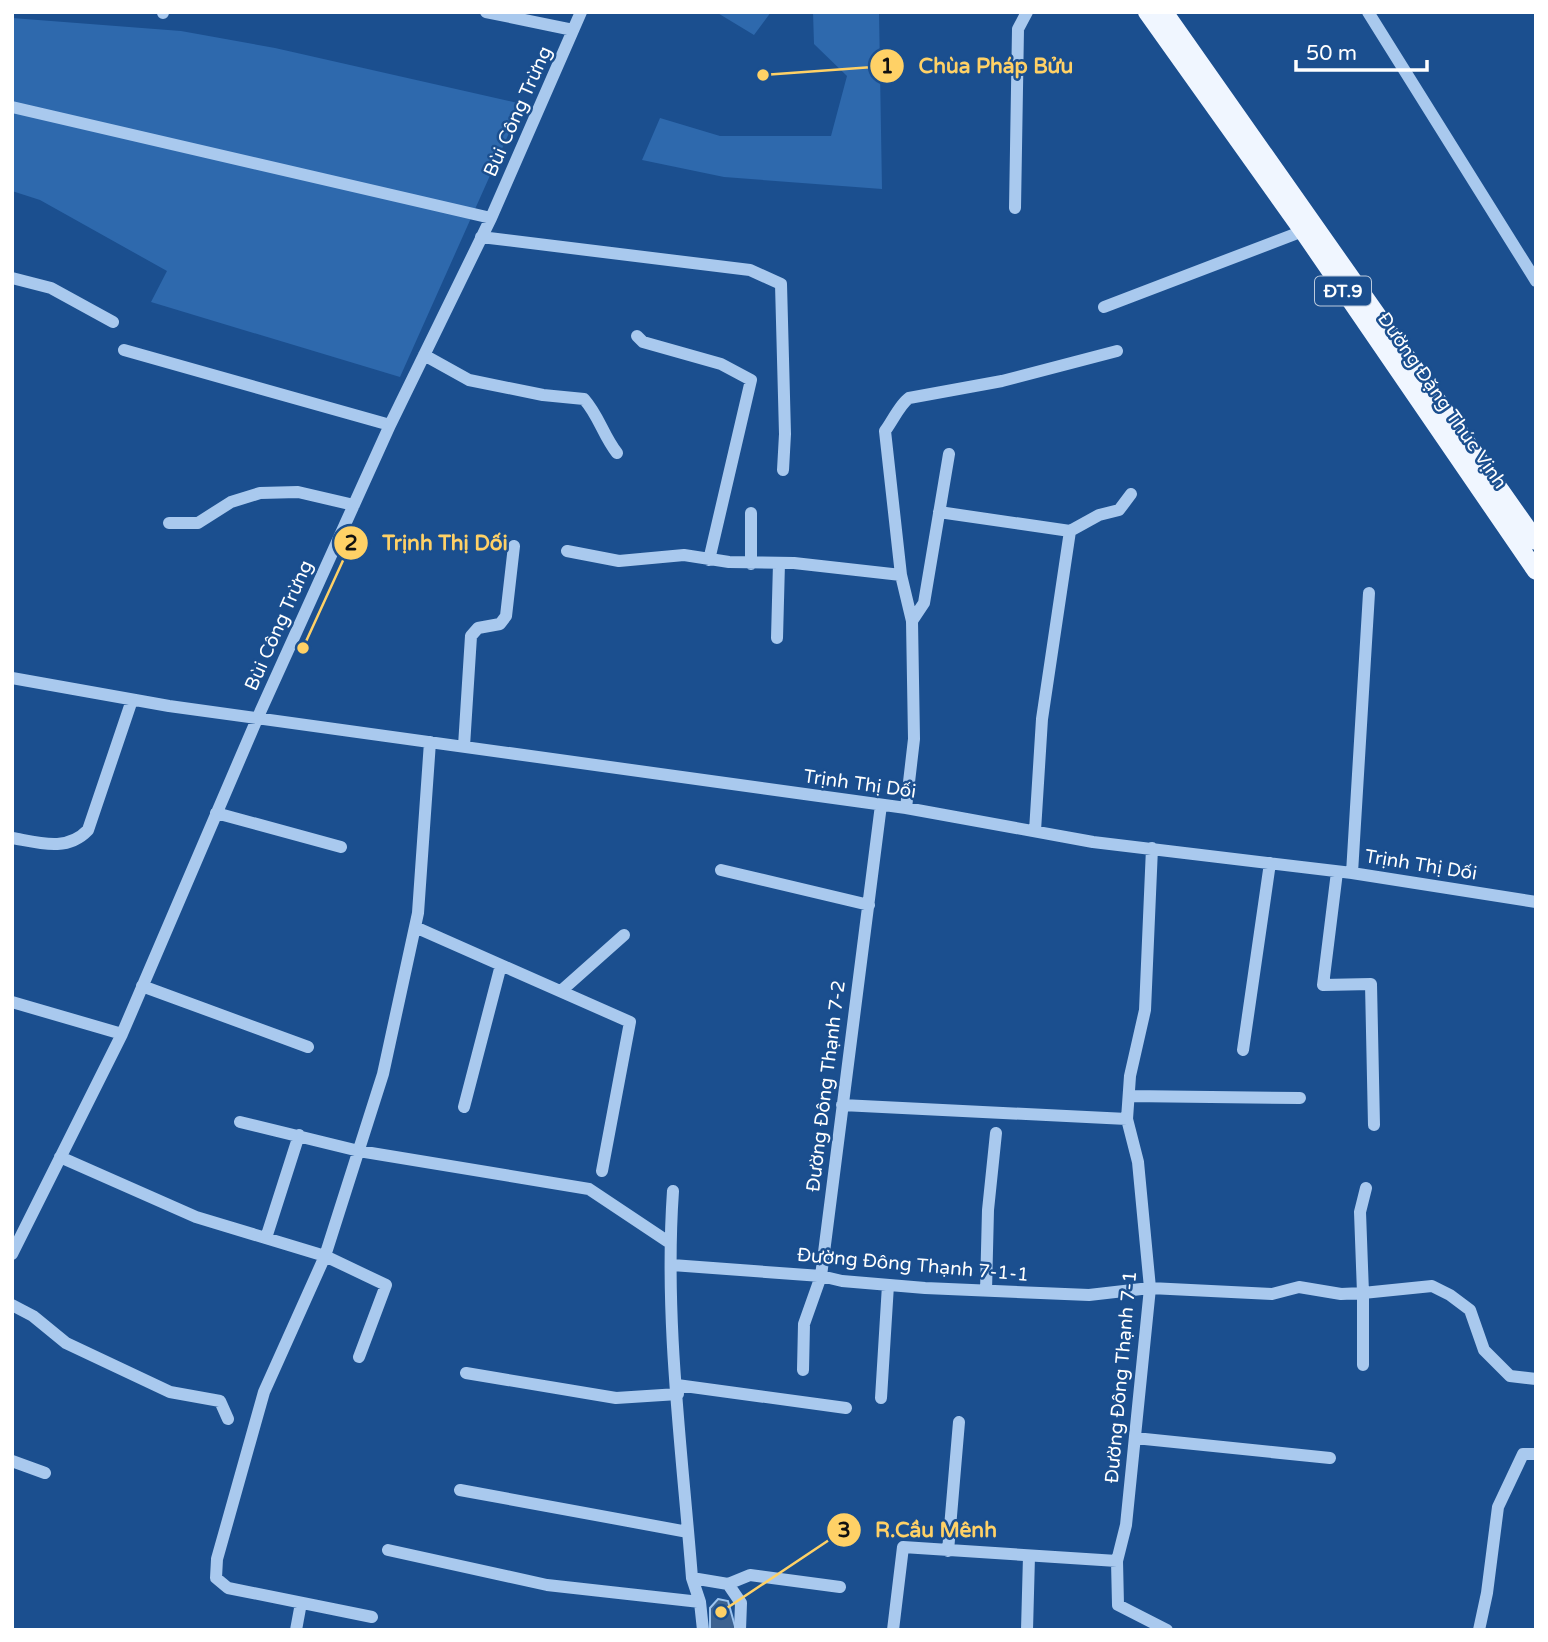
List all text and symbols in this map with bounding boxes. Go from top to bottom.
scale bar [1296,28,1427,72]
text: 50 m [1306,41,1357,66]
street label: Bùi Công Trừng [479,43,556,180]
callout: Chùa Pháp Bửu [870,45,1088,87]
text: 1 [880,54,894,79]
text: Chùa Pháp Bửu [919,54,1073,79]
road number: ĐT.9 [1315,276,1371,306]
street label: Đường Đặng Thúc Vịnh [1373,308,1511,493]
callout: Trịnh Thị Dối [333,522,522,564]
text: 2 [344,531,358,556]
text: Trịnh Thị Dối [381,531,508,556]
street label: Bùi Công Trừng [240,557,317,694]
street label: Trịnh Thị Dối [802,765,918,803]
street label: Trịnh Thị Dối [1363,845,1479,885]
street label: Đường Đông Thạnh 7-2 [802,979,850,1193]
street label: Đường Đông Thạnh 7-1-1 [796,1244,1030,1286]
street label: Đường Đông Thạnh 7-1 [1101,1270,1141,1484]
callout: R.Cầu Mênh [827,1509,1011,1551]
text: 3 [837,1518,851,1543]
text: R.Cầu Mênh [875,1518,997,1543]

